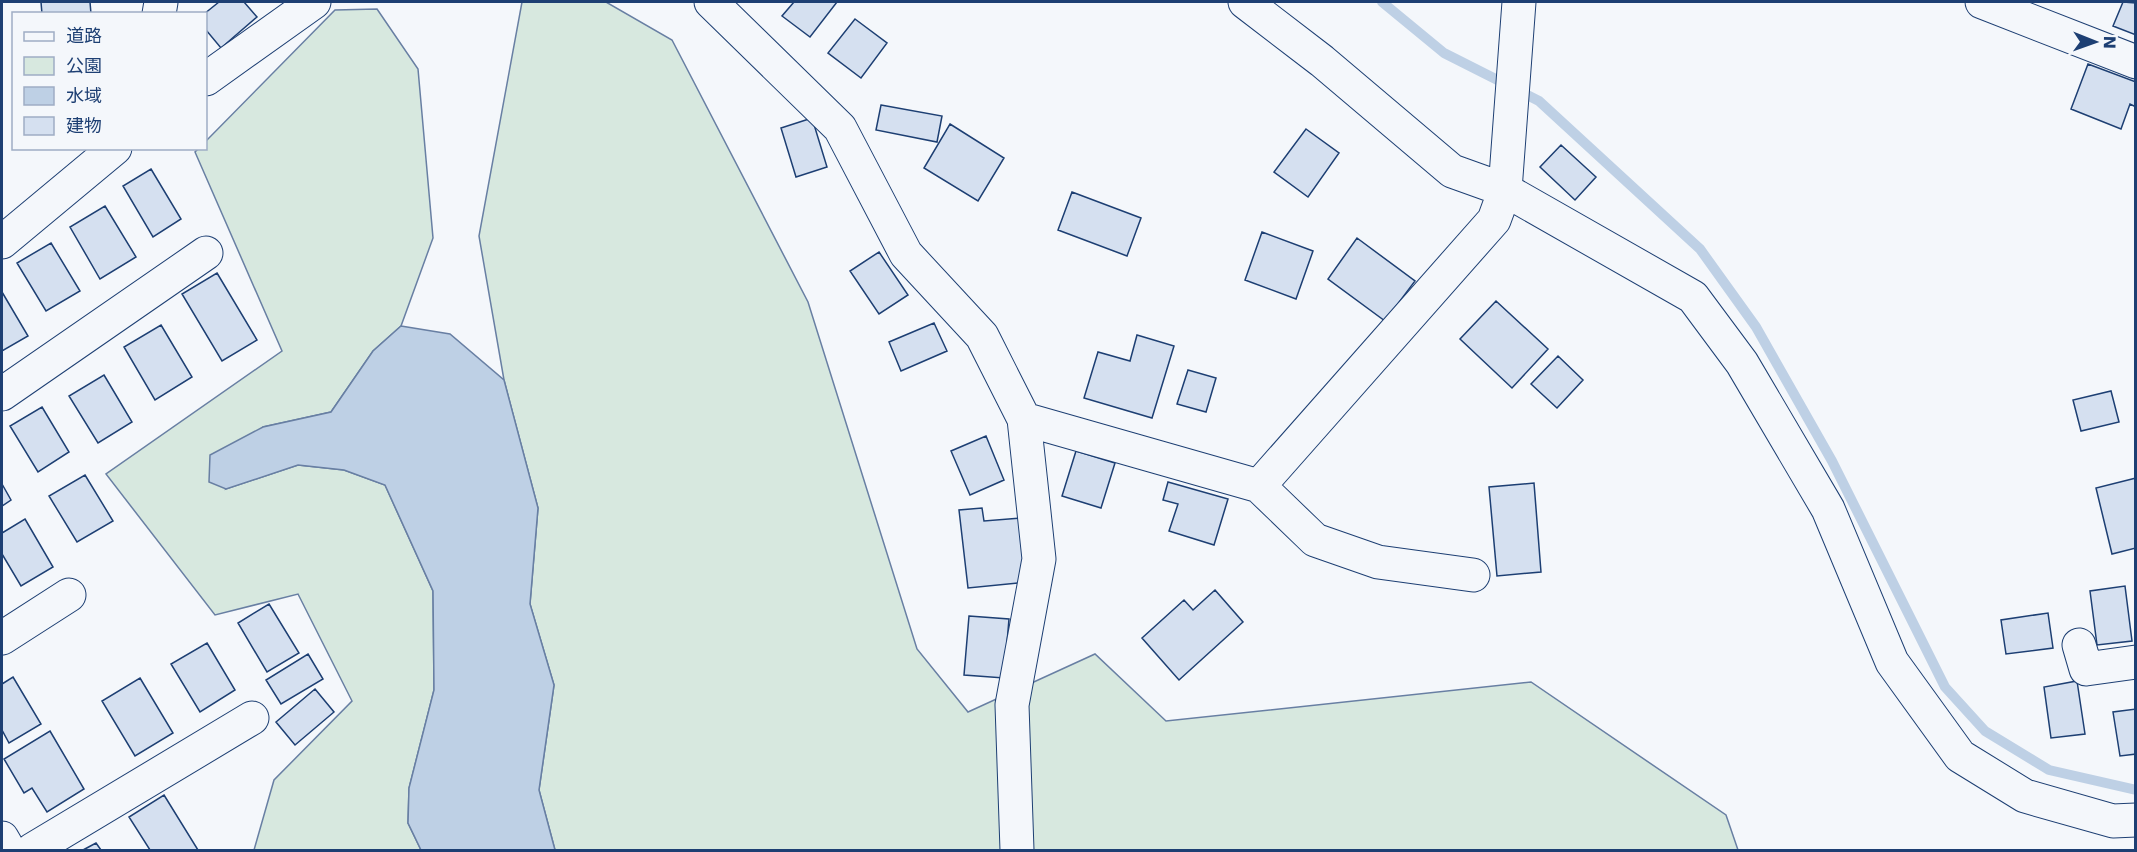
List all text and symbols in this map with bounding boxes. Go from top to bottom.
legend [12,12,207,150]
north arrow [2065,12,2125,72]
text: 道路 [66,25,102,46]
text: N [2100,35,2119,49]
text: 公園 [66,55,102,76]
text: 水域 [66,85,102,106]
text: 建物 [66,115,102,136]

